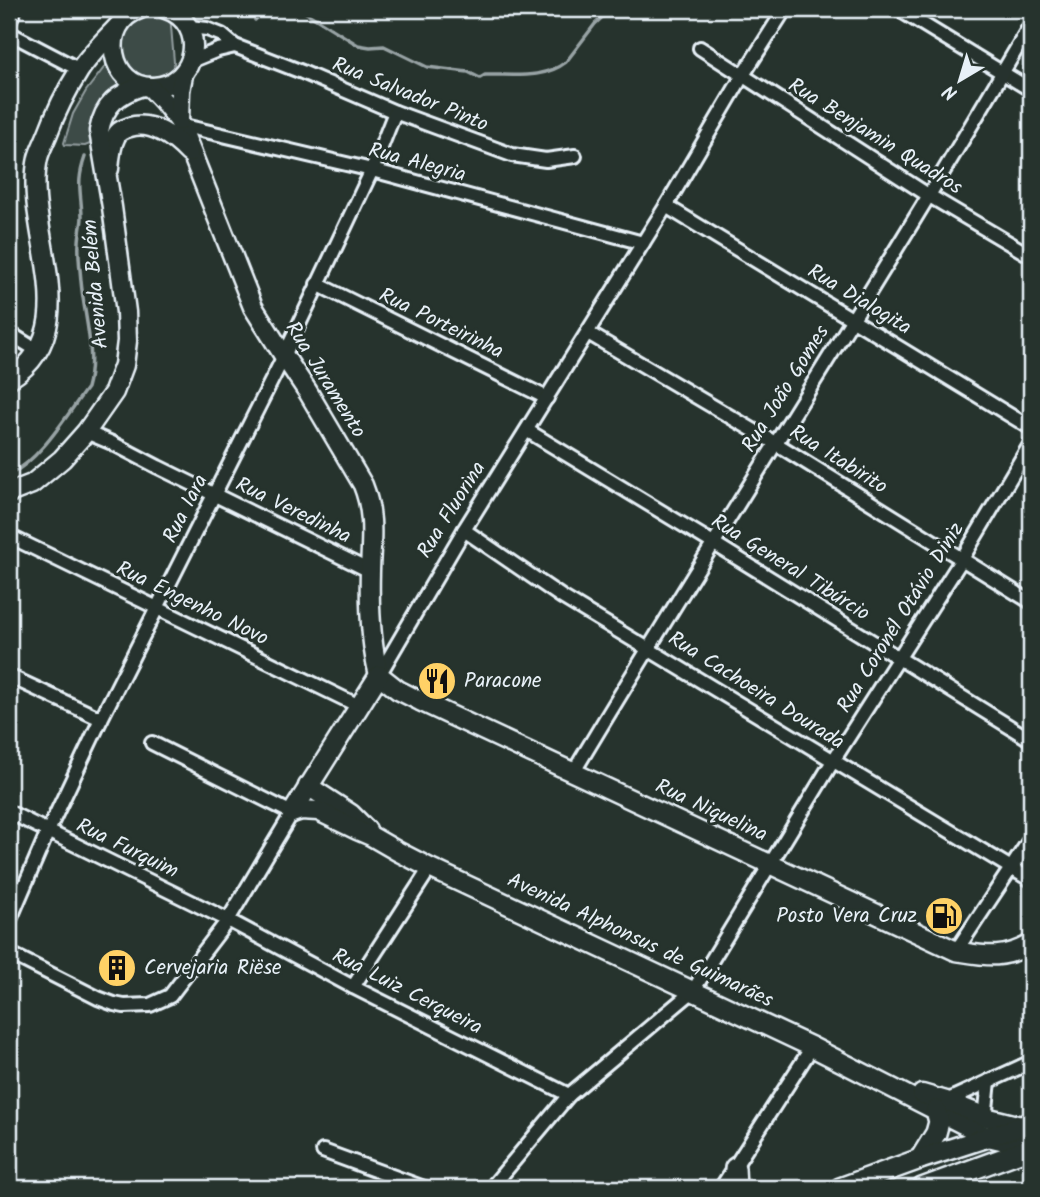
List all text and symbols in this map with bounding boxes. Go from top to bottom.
north arrow [925,46,995,116]
street label: Rua Salvador Pinto [327,49,493,141]
street label: Rua Benjamin Quadros [781,70,969,204]
text: N [937,76,965,107]
street label: Rua Alegria [365,134,469,192]
street label: Avenida Belém [74,218,118,350]
street label: Rua Dialogita [801,256,917,344]
street label: Rua Porteirinha [373,280,509,368]
street label: Rua Juramento [276,315,374,445]
street label: Rua João Gomes [734,319,839,459]
street label: Rua Itabirito [782,417,894,503]
street label: Rua Fluorina [409,455,495,565]
street label: Rua Iara [155,469,217,549]
street label: Rua Veredinha [229,469,357,553]
street label: Rua General Tibúrcio [704,506,876,630]
street label: Rua Coronél Otávio Diniz [829,516,973,720]
street label: Rua Engenho Novo [110,553,274,655]
street label: Rua Cachoeira Dourada [661,623,851,759]
restaurant icon: Paracone [416,660,458,702]
place label: Paracone [464,665,542,698]
street label: Rua Niquelina [649,771,773,851]
street label: Rua Furquim [70,810,184,888]
street label: Avenida Alphonsus de Guimarães [501,865,779,1017]
fuel station icon: Posto Vera Cruz [923,895,965,937]
place label: Posto Vera Cruz [776,900,917,933]
street label: Rua Luiz Cerqueira [326,940,488,1044]
building icon: Cervejaria Riëse [96,947,138,989]
place label: Cervejaria Riëse [144,952,282,985]

